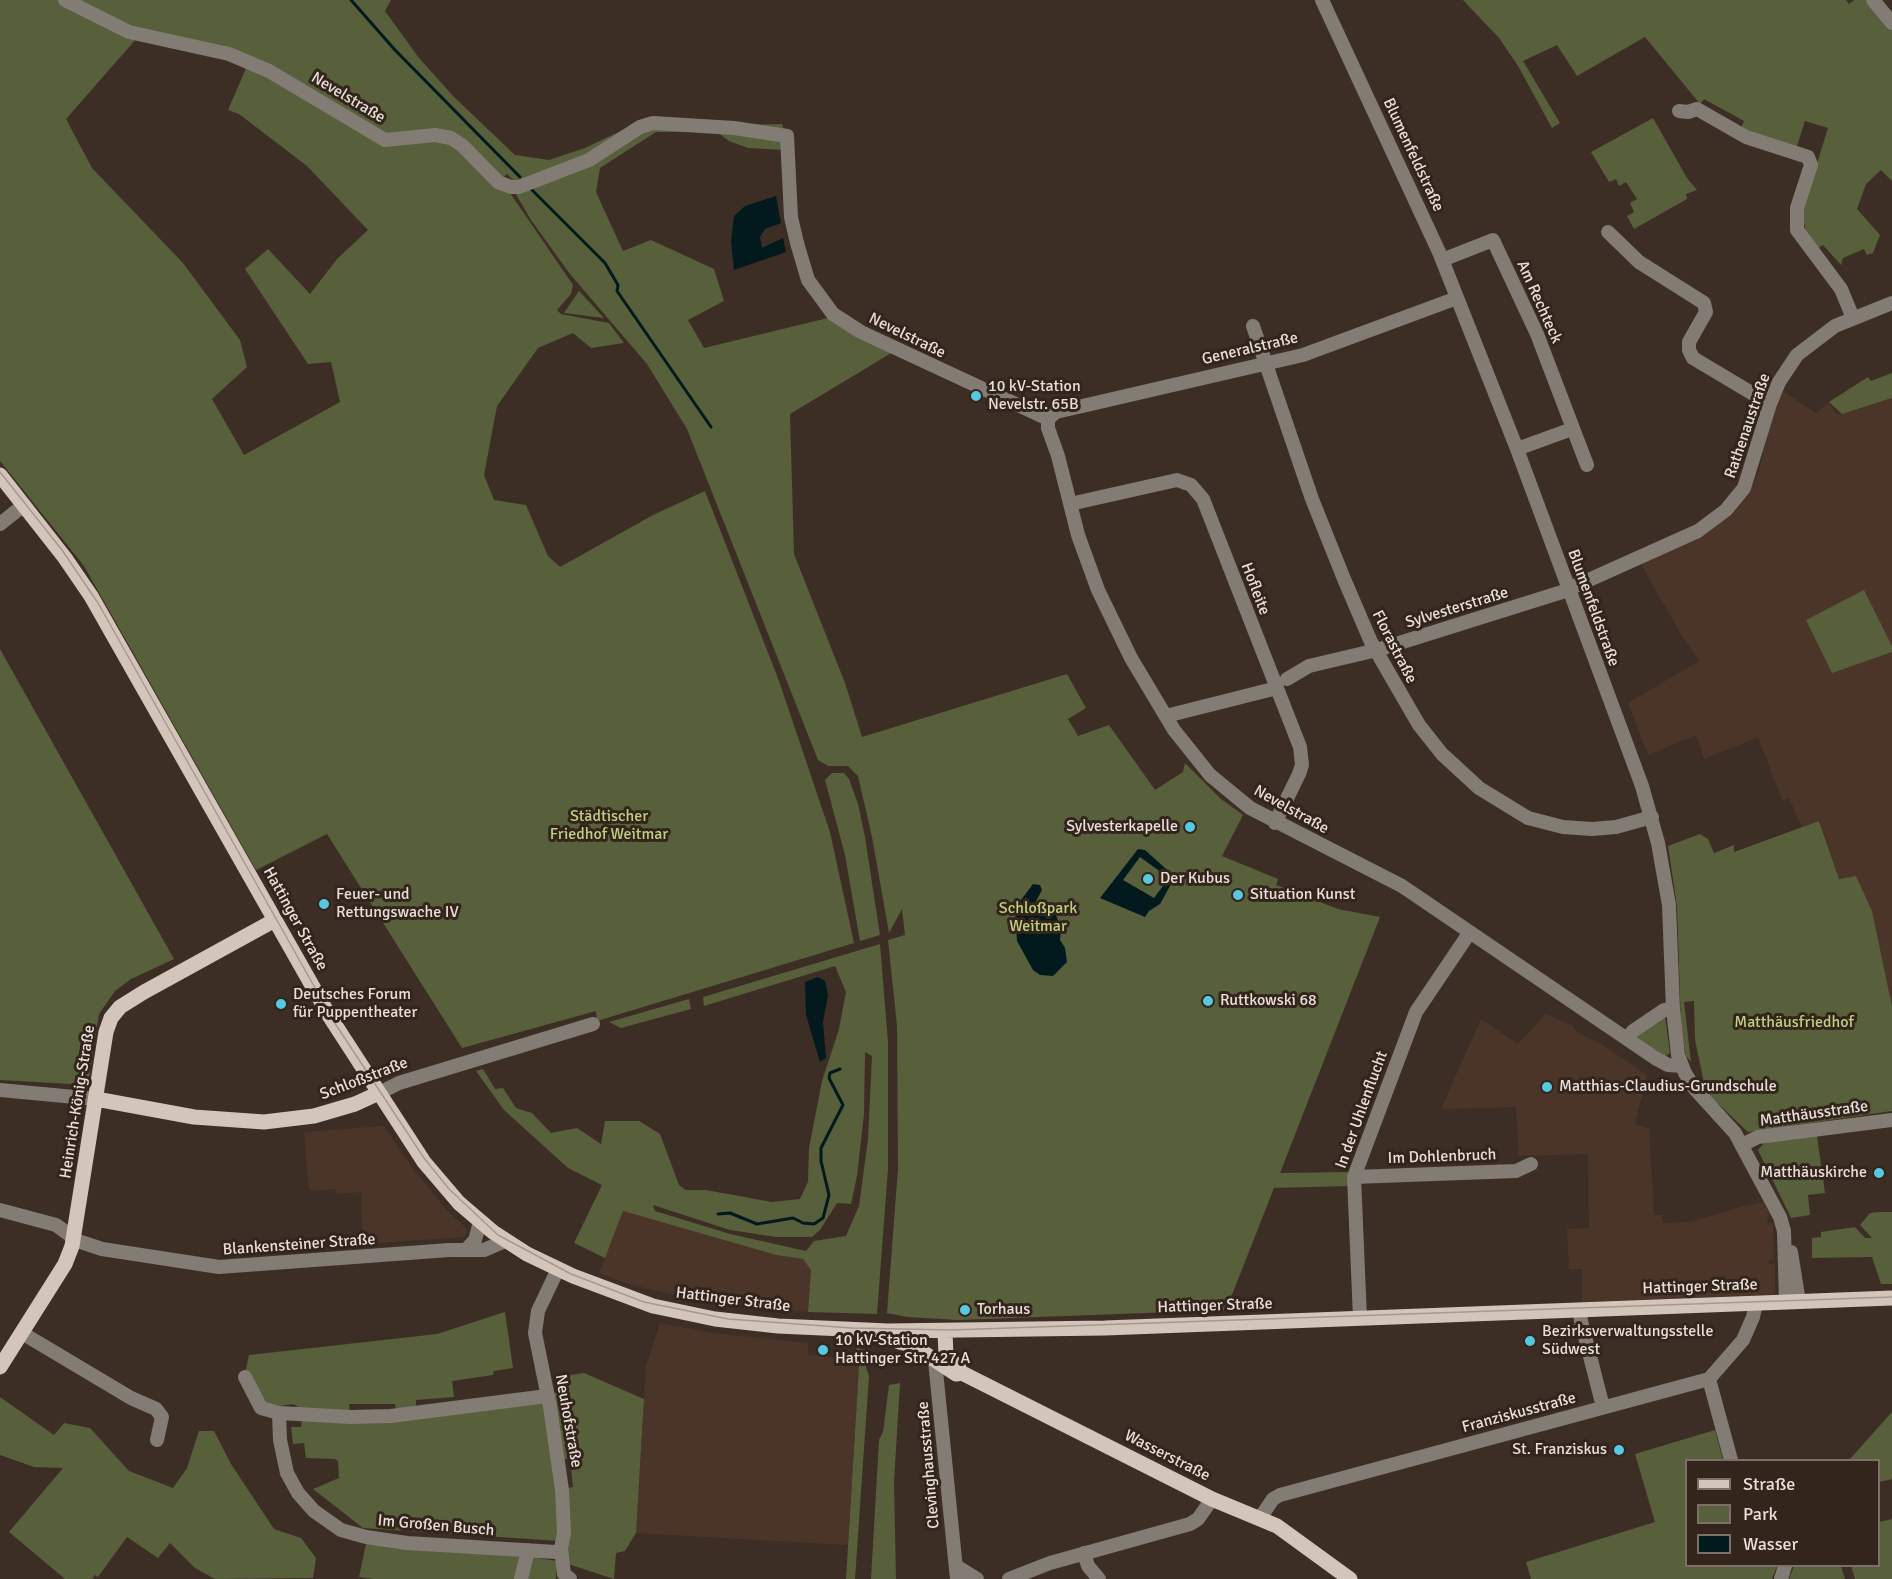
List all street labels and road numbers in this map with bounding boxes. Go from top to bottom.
street label: Nevelstraße [307,68,389,128]
street label: Blumenfeldstraße [1378,95,1448,215]
street label: Am Rechteck [1512,258,1566,346]
street label: Nevelstraße [865,309,949,363]
street label: Generalstraße [1200,329,1300,369]
street label: Rathenaustraße [1721,371,1775,481]
street label: Blumenfeldstraße [1563,547,1623,669]
street label: Hofleite [1236,560,1274,618]
street label: Sylvesterstraße [1403,583,1511,633]
street label: Florastraße [1367,607,1421,687]
street label: Nevelstraße [1250,781,1332,839]
street label: Hattinger Straße [259,864,331,974]
street label: Heinrich-König-Straße [56,1024,100,1180]
street label: In der Uhlenflucht [1332,1049,1392,1171]
street label: Schloßstraße [317,1053,411,1105]
street label: Matthäusstraße [1759,1097,1869,1131]
street label: Im Dohlenbruch [1387,1146,1497,1168]
street label: Blankensteiner Straße [222,1230,376,1260]
street label: Hattinger Straße [1642,1275,1758,1299]
street label: Hattinger Straße [675,1283,791,1317]
street label: Hattinger Straße [1157,1294,1273,1318]
street label: Neuhofstraße [550,1373,586,1469]
street label: Franziskusstraße [1460,1389,1578,1437]
street label: Clevinghausstraße [914,1401,944,1529]
street label: Wasserstraße [1121,1426,1213,1486]
street label: Im Großen Busch [377,1511,495,1541]

